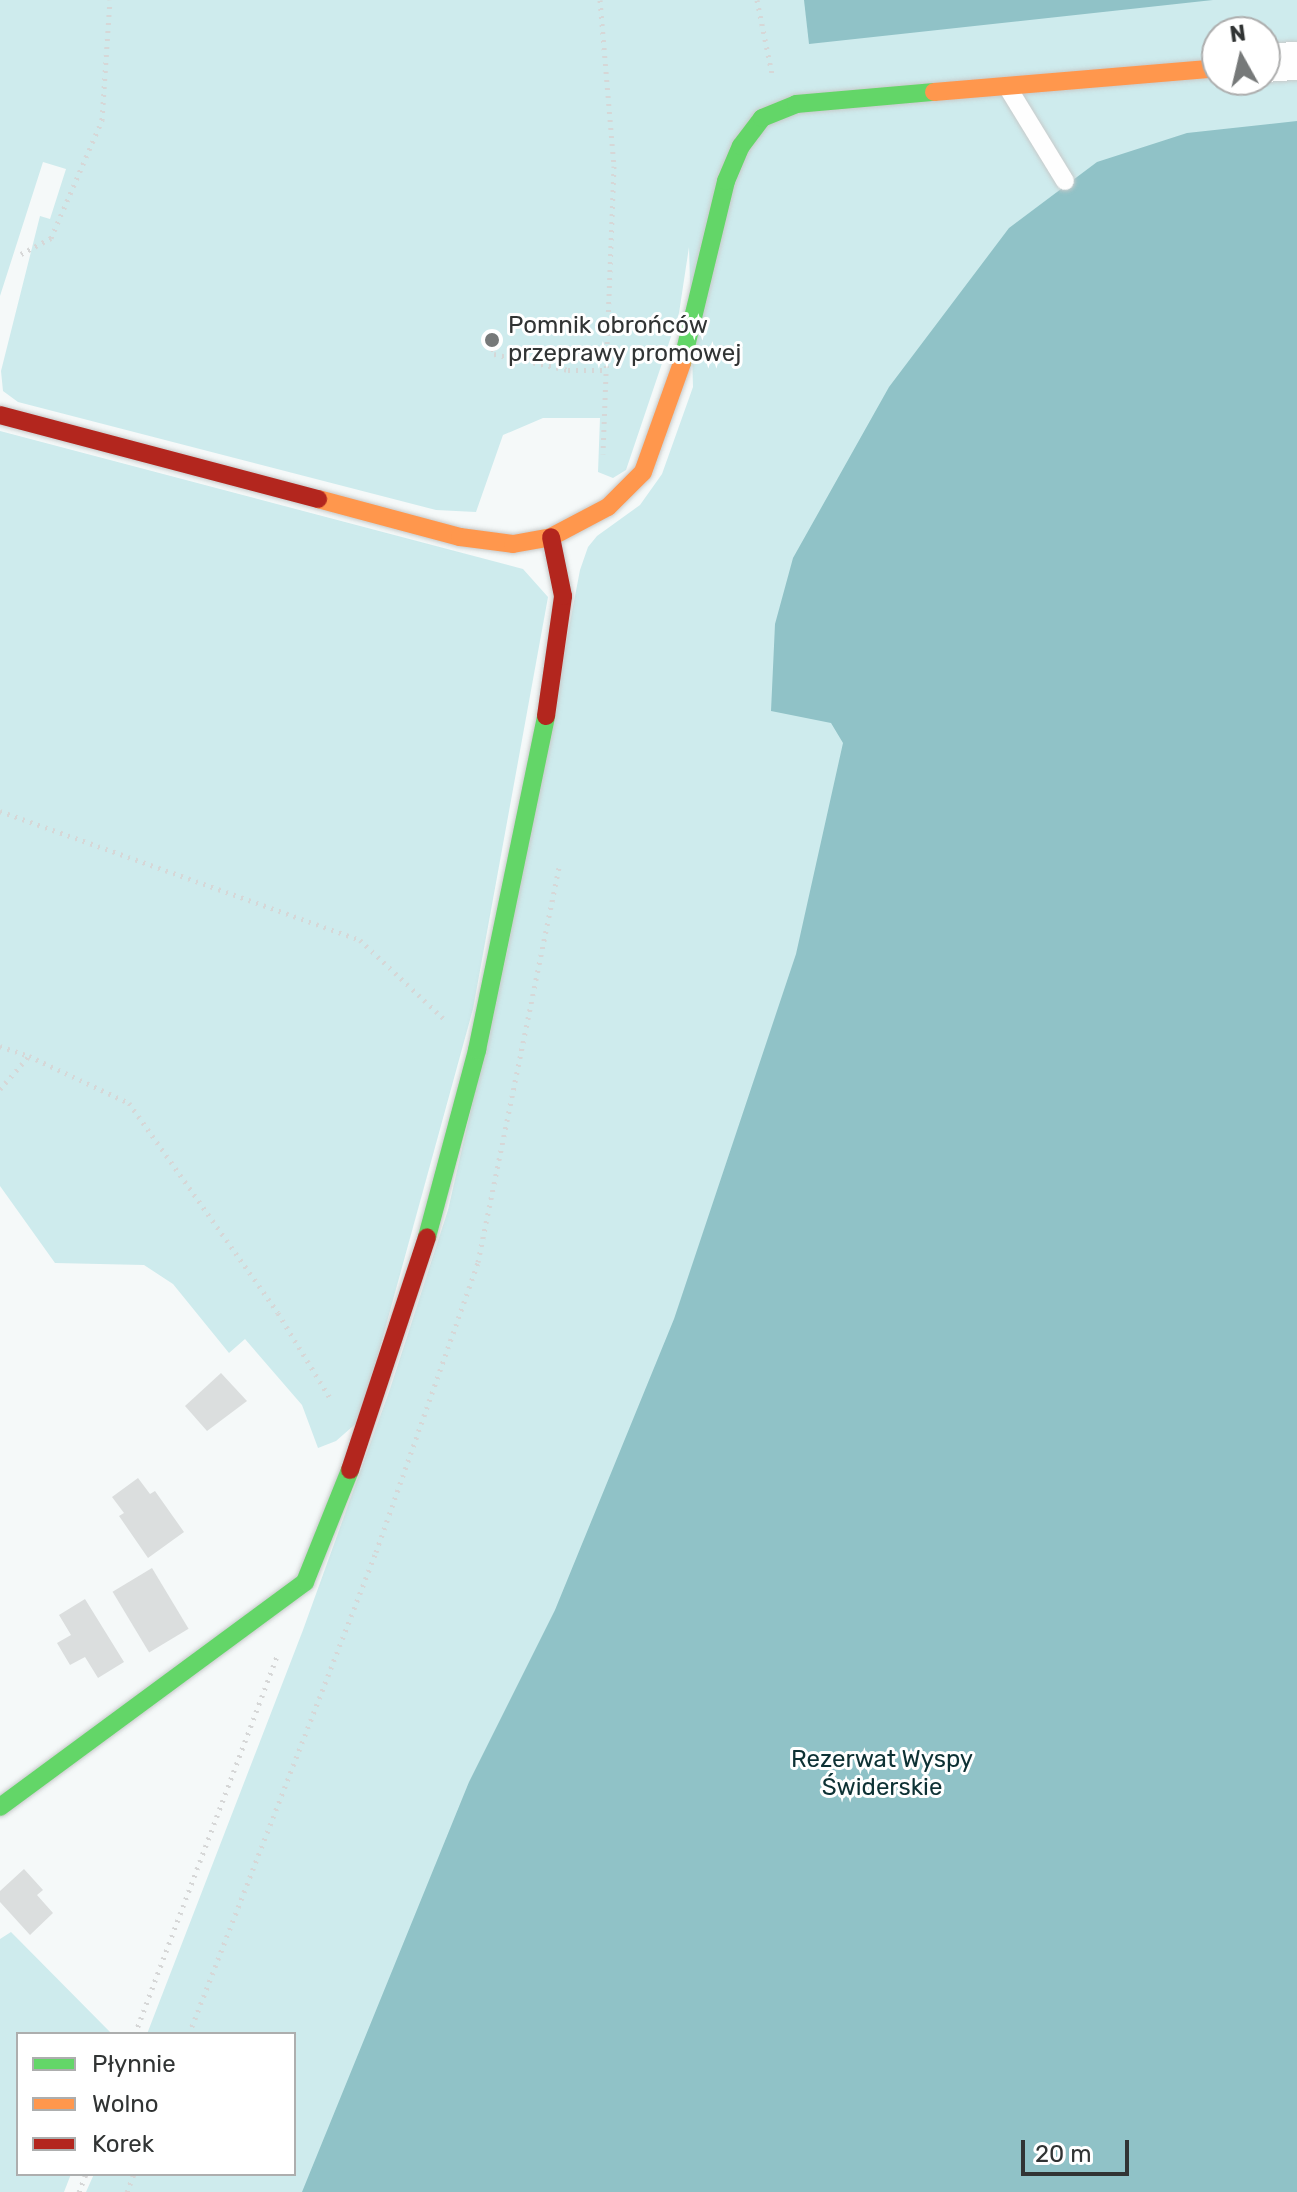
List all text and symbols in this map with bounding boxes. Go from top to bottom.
north arrow [1201,16,1281,96]
text: N [1228,19,1248,48]
place label: Pomnik obrońców przeprawy promowej [508,312,742,368]
marker: Pomnik obrońców przeprawy promowej [483,331,501,349]
park label: Rezerwat Wyspy Świderskie [791,1746,973,1802]
legend [16,2032,296,2176]
text: Płynnie [92,2050,176,2078]
text: Wolno [92,2090,159,2118]
scale bar [1025,2124,1133,2174]
text: Korek [92,2130,154,2158]
text: 20 m [1035,2140,1092,2168]

